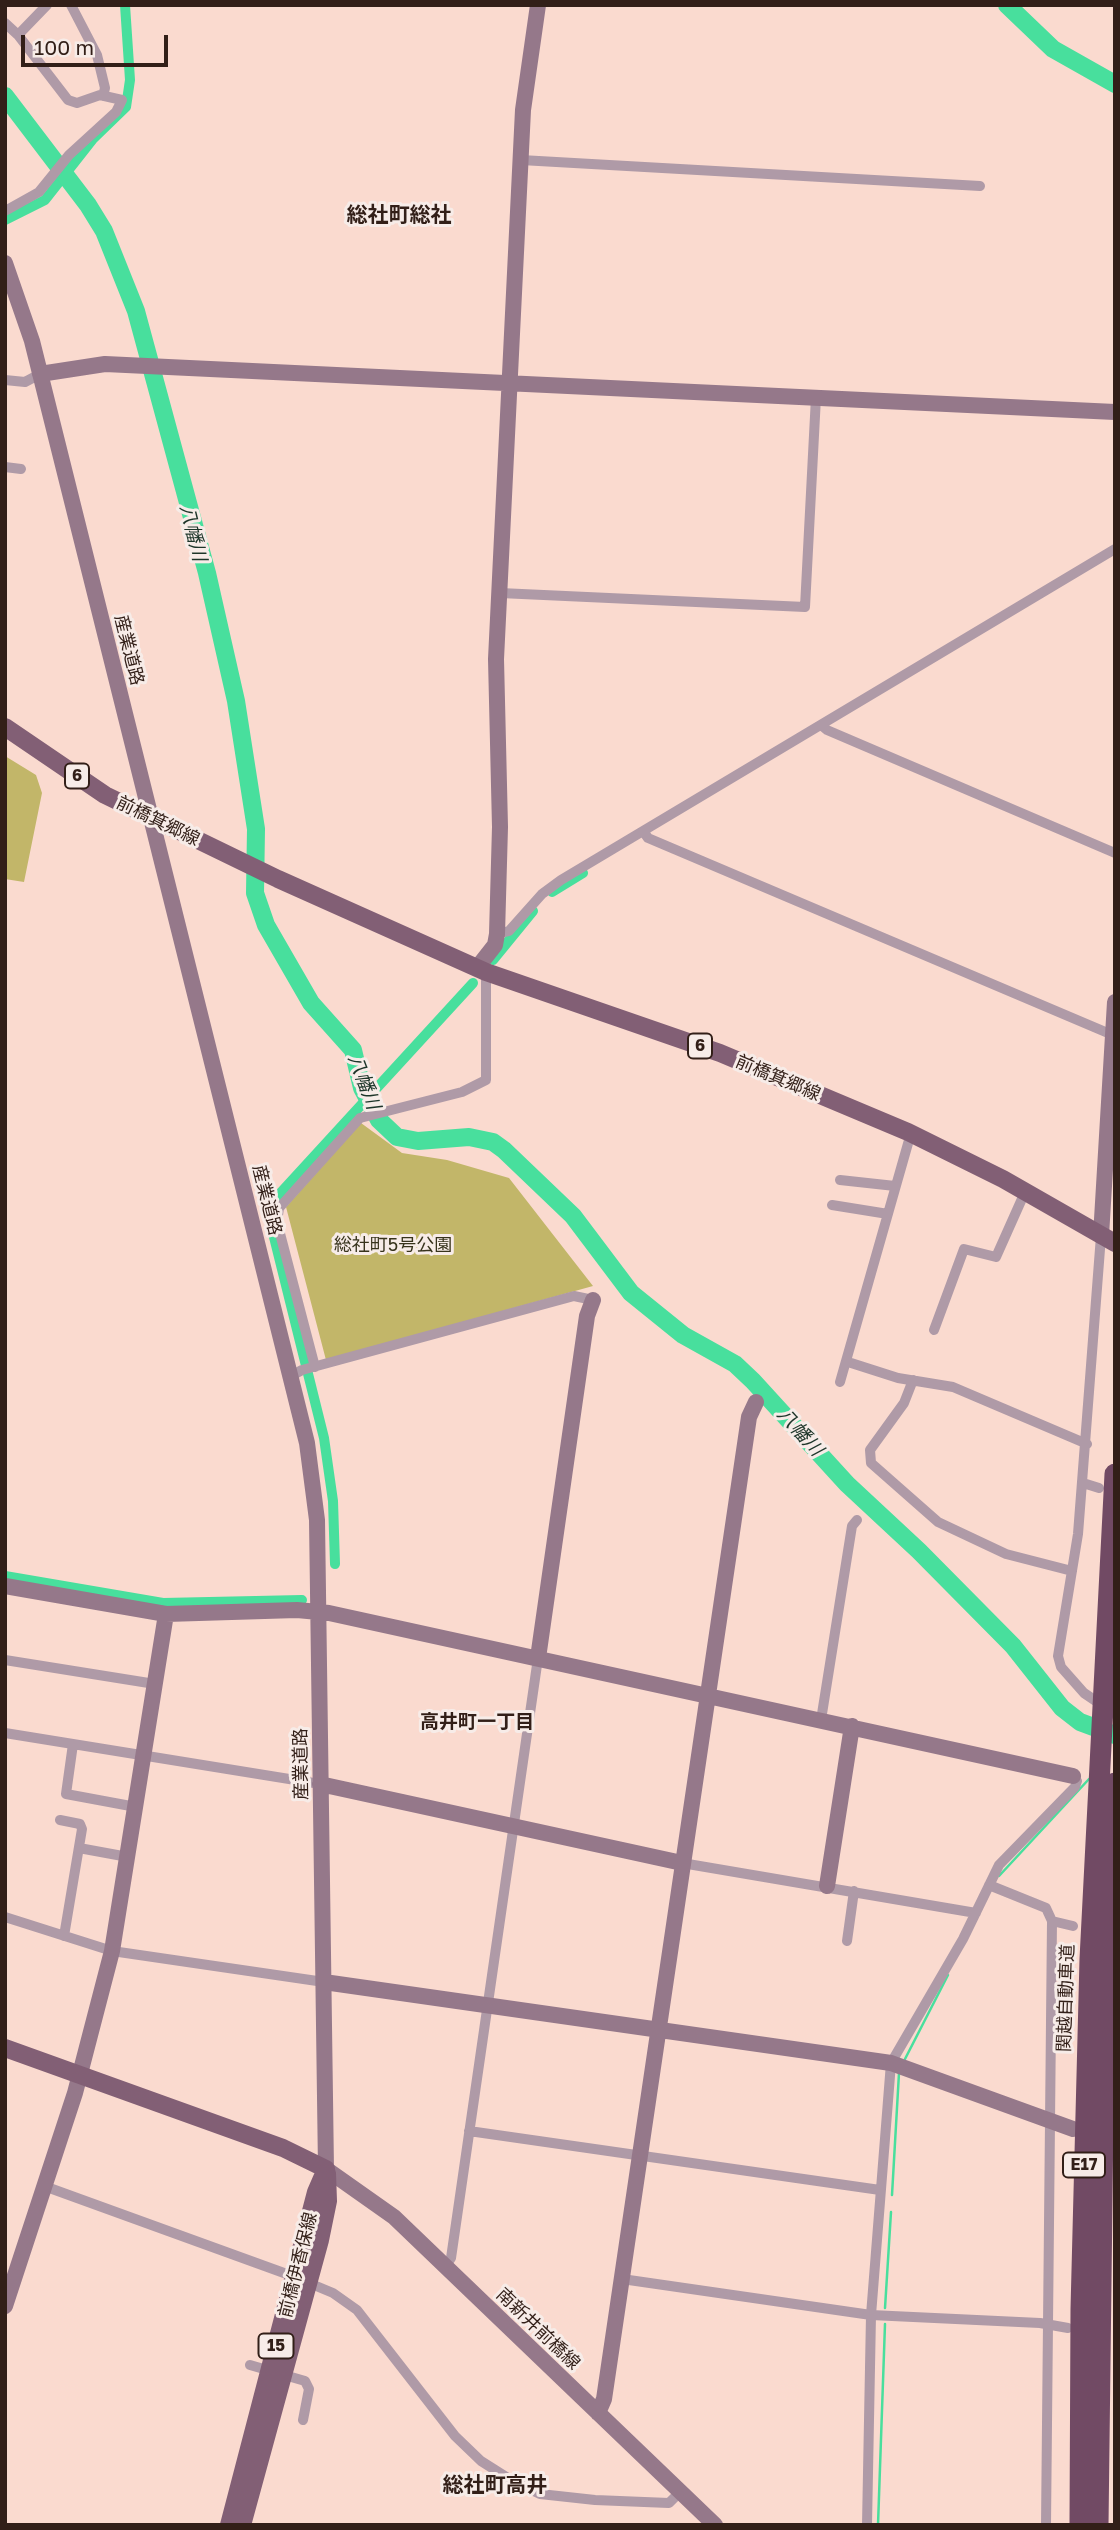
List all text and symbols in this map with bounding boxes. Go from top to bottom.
scale bar [24,21,172,65]
text: 100 m [34,34,94,60]
district label: 総社町総社 [347,202,451,228]
water label: 八幡川 [175,503,211,563]
street label: 産業道路 [110,612,148,688]
road number: 6 [65,764,89,789]
street label: 前橋箕郷線 [113,792,203,850]
road number: 6 [688,1034,712,1058]
street label: 前橋箕郷線 [732,1050,824,1106]
water label: 八幡川 [343,1051,385,1113]
street label: 産業道路 [248,1162,286,1238]
park label: 総社町5号公園 [334,1234,452,1256]
water label: 八幡川 [772,1403,828,1461]
district label: 高井町一丁目 [420,1711,534,1733]
street label: 産業道路 [290,1728,312,1800]
street label: 関越自動車道 [1053,1944,1079,2052]
road number: E17 [1063,2152,1105,2178]
street label: 前橋伊香保線 [274,2210,322,2320]
street label: 南新井前橋線 [492,2284,584,2374]
road number: 15 [258,2334,294,2358]
district label: 総社町高井 [443,2472,547,2498]

